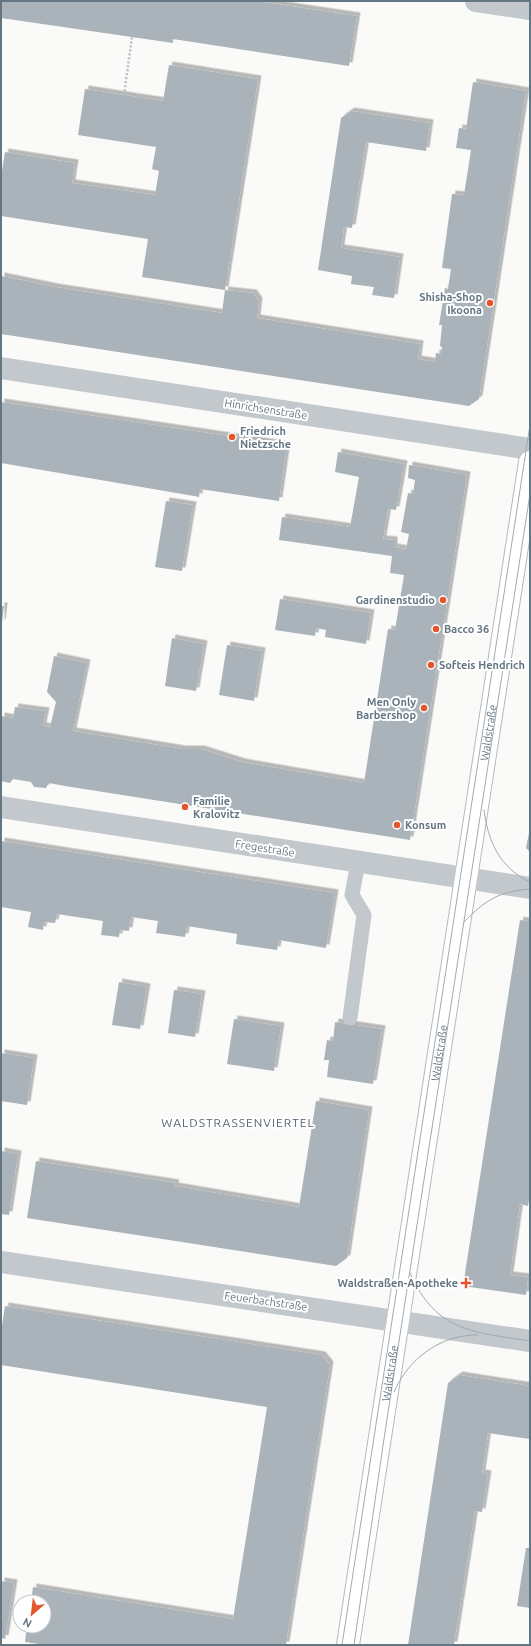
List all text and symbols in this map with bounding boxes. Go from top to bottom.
place label: Shisha-Shop Ikoona [419,291,482,316]
marker: Shisha-Shop Ikoona [485,298,495,308]
street label: Hinrichsenstraße [224,397,308,421]
place label: Friedrich Nietzsche [240,425,291,450]
marker: Friedrich Nietzsche [227,432,237,442]
place label: Gardinenstudio [355,594,435,606]
marker: Gardinenstudio [438,595,448,605]
place label: Bacco 36 [444,623,489,635]
marker: Bacco 36 [431,624,441,634]
place label: Softeis Hendrich [439,659,525,671]
marker: Softeis Hendrich [426,660,436,670]
place label: Men Only Barbershop [356,696,416,721]
marker: Men Only Barbershop [419,703,429,713]
street label: Waldstraße [478,704,499,762]
place label: Familie Kralovitz [193,795,240,820]
marker: Familie Kralovitz [180,802,190,812]
place label: Konsum [405,819,446,831]
marker: Konsum [392,820,402,830]
street label: Fregestraße [235,837,295,859]
street label: Waldstraße [429,1024,449,1082]
district label: WALDSTRASSENVIERTEL [161,1116,315,1129]
place label: Waldstraßen-Apotheke [338,1277,458,1289]
marker: Waldstraßen-Apotheke [461,1278,471,1288]
street label: Feuerbachstraße [224,1289,308,1313]
street label: Waldstraße [380,1344,400,1402]
north arrow [12,1594,52,1634]
text: N [21,1616,34,1630]

